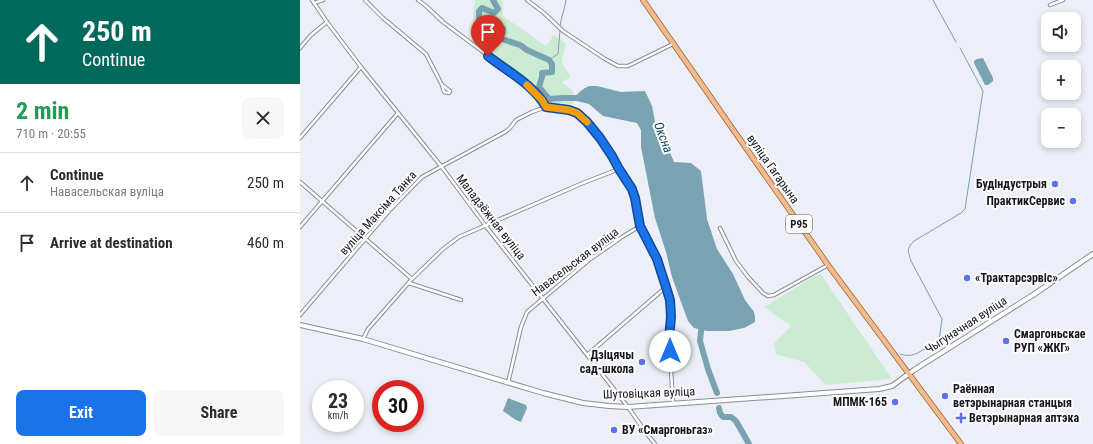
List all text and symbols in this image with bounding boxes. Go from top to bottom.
map controls [1041,12,1081,148]
button: sound [1041,12,1081,52]
text: 250 m [82,15,152,48]
pin [471,15,505,56]
icon: ahead [16,16,68,68]
icon: arrive [477,21,499,43]
text: Continue [82,49,145,70]
button: + [1041,60,1081,100]
text: 2 min [16,97,69,125]
button: close [242,97,284,139]
button: − [1041,108,1081,148]
water label: Оксна [651,120,676,155]
text: 710 m · 20:55 [16,126,86,141]
street label: вуліца Гагарына [744,132,802,206]
text: Continue [50,166,104,184]
street label: вуліца Максіма Танка [337,168,420,258]
icon: ahead [16,172,38,194]
street label: Маладзёжная вуліца [453,172,529,263]
text: 250 m [247,174,284,192]
place label: Будіндустрыя [976,177,1047,191]
marker: Будіндустрыя [1050,179,1060,189]
text: Навасельская вуліца [50,184,164,199]
place label: ПрактикСервис [986,194,1065,208]
marker: ПрактикСервис [1068,196,1078,206]
road number: Р95 [786,215,812,233]
street label: Навасельская вуліца [529,225,621,299]
icon: arrive [16,232,38,254]
text: Arrive at destination [50,234,173,252]
text: 460 m [247,234,284,252]
place label: «Трактарсэрвіс» [975,271,1058,285]
marker: «Трактарсэрвіс» [962,273,972,283]
street label: Чыгуначная вуліца [923,293,1010,357]
place label: Смаргоньскае РУП «ЖКГ» [1014,327,1086,355]
position arrow [649,330,691,372]
marker: Смаргоньскае РУП «ЖКГ» [1001,336,1011,346]
place label: Дзіцячы сад-школа [580,348,634,376]
marker: Дзіцячы сад-школа [637,357,647,367]
speed limit sign: 30 [372,380,424,432]
place label: Раённая ветэрынарная станцыя [953,382,1072,410]
street label: Шутовіцкая вуліца [603,384,696,402]
text: 23 [328,389,348,413]
button: Exit [16,390,146,436]
button: Share [154,390,284,436]
marker: Раённая ветэрынарная станцыя [940,391,950,401]
place label: МПМК-165 [833,395,887,409]
marker: МПМК-165 [890,397,900,407]
text: km/h [328,410,348,421]
place label: Ветэрынарная аптэка [969,411,1080,425]
marker: Ветэрынарная аптэка [956,413,966,423]
place label: ВУ «Смаргоньгаз» [622,423,713,437]
marker: ВУ «Смаргоньгаз» [609,425,619,435]

